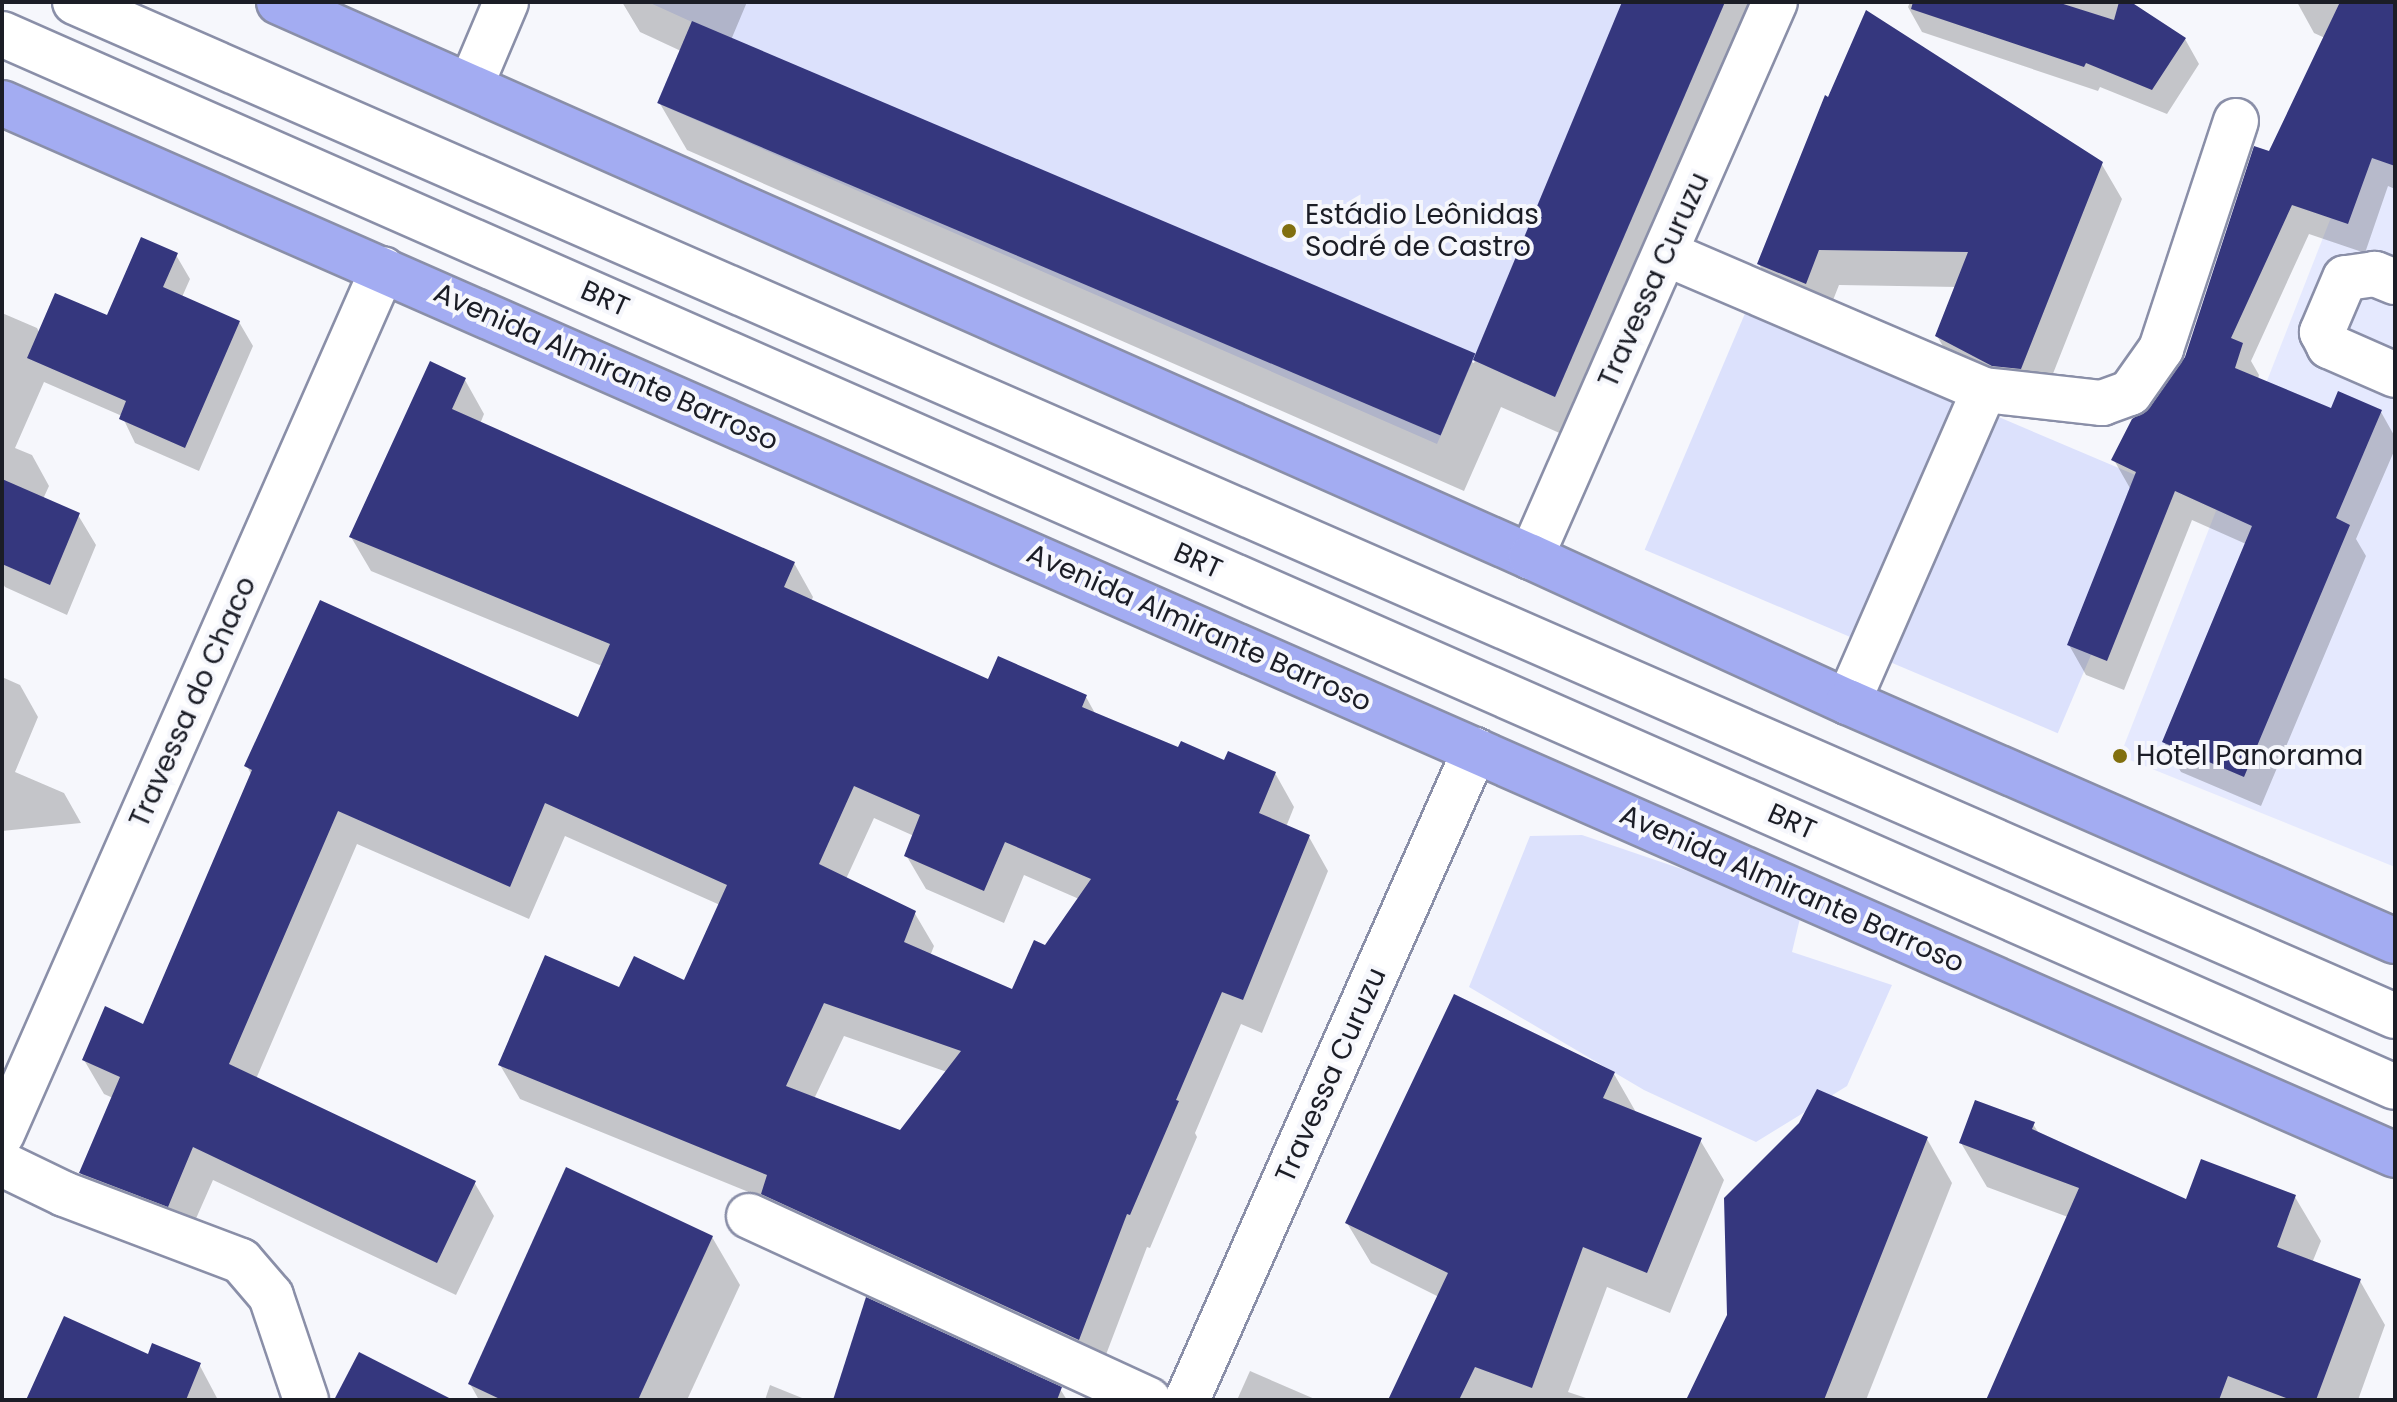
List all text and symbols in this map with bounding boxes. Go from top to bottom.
street label: Travessa Curuzu [1592,167,1716,393]
place label: Estádio Leônidas Sodré de Castro [1305,198,1539,264]
marker: Estádio Leônidas Sodré de Castro [1280,222,1298,240]
street label: BRT [576,274,634,324]
street label: Avenida Almirante Barroso [429,276,783,458]
street label: BRT [1169,536,1227,586]
street label: Avenida Almirante Barroso [1022,537,1376,719]
street label: Travessa do Chaco [123,571,263,833]
place label: Hotel Panorama [2136,739,2363,773]
marker: Hotel Panorama [2111,747,2129,765]
street label: BRT [1763,797,1821,847]
street label: Avenida Almirante Barroso [1615,798,1969,980]
street label: Travessa Curuzu [1269,962,1393,1188]

